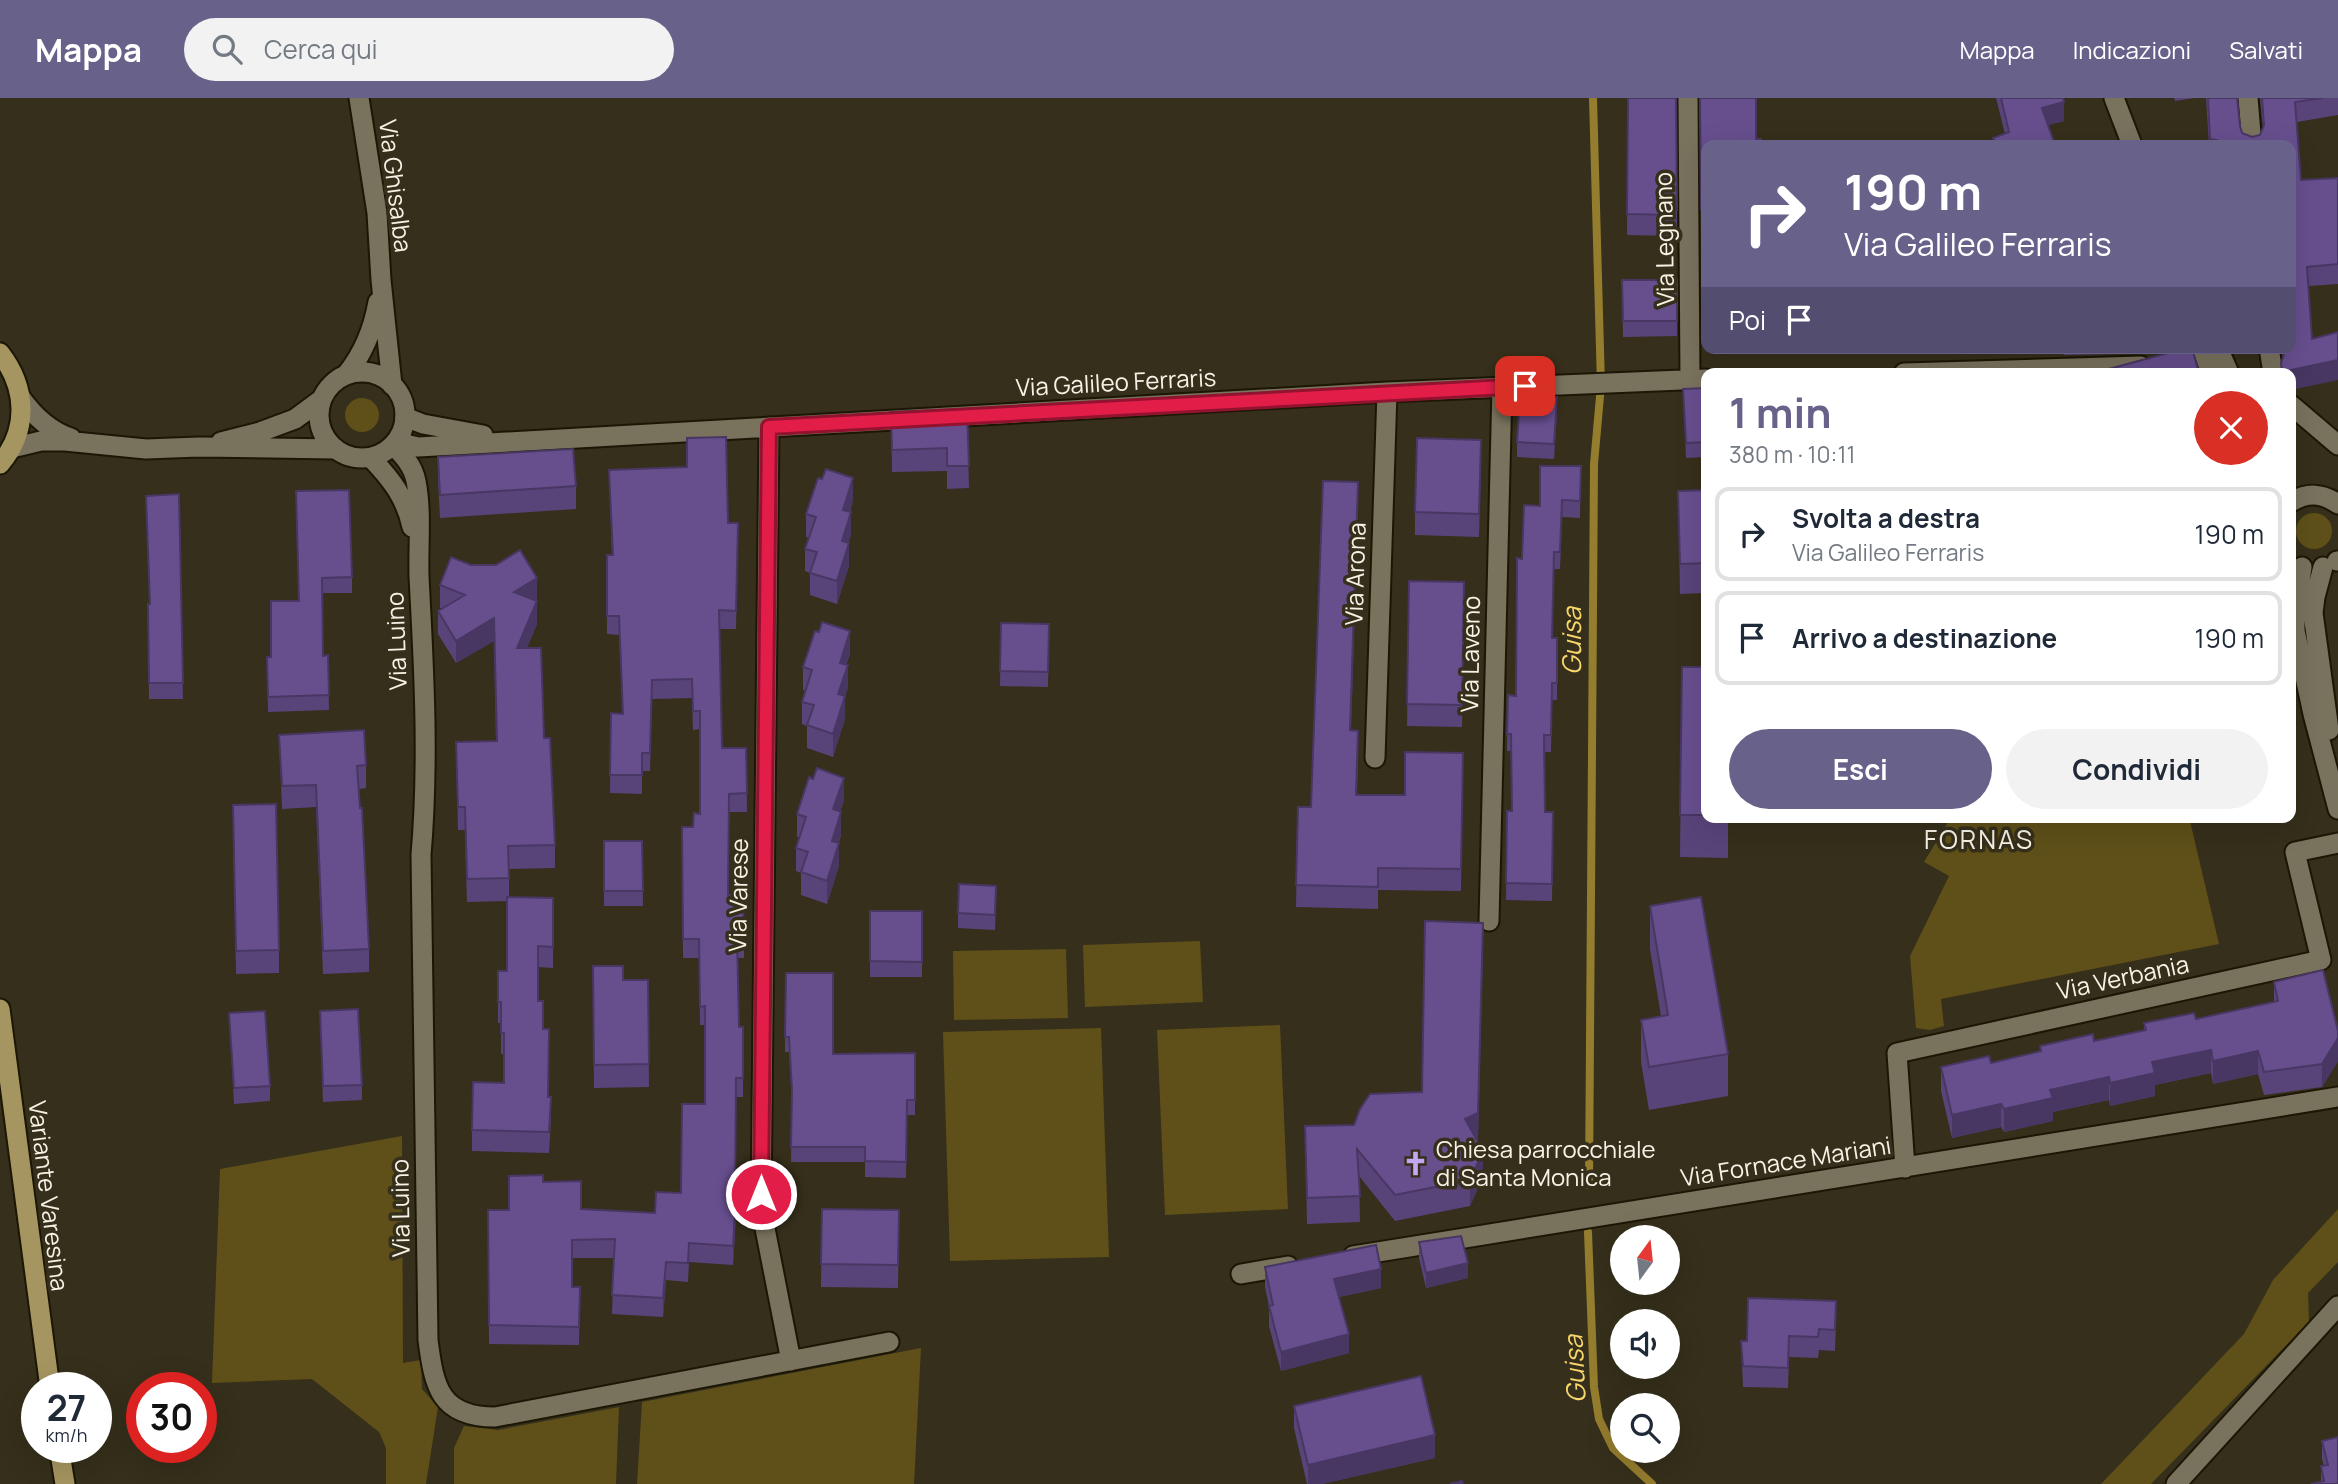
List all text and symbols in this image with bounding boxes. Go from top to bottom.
search box [184,18,674,81]
text: Mappa [35,27,142,72]
icon: search [208,30,246,68]
text: Cerca qui [264,31,378,67]
text: Mappa [1959,33,2035,66]
text: Indicazioni [2073,33,2191,66]
text: Salvati [2229,33,2303,66]
street label: Via Ghisalba [372,117,421,254]
text: 190 m [1844,158,1982,225]
icon: right [1729,168,1820,259]
street label: Via Legnano [1646,172,1681,306]
text: Via Galileo Ferraris [1844,222,2111,266]
icon: arrive [1780,301,1818,339]
text: Poi [1729,302,1766,338]
pin [1495,356,1555,416]
street label: Via Galileo Ferraris [1015,360,1217,403]
icon: arrive [1506,367,1544,405]
text: 1 min [1729,383,1832,441]
button: close [2194,391,2268,465]
text: 380 m · 10:11 [1729,438,1855,470]
text: Svolta a destra [1792,500,1980,536]
icon: right [1733,515,1771,553]
text: 190 m [2195,516,2264,552]
street label: Via Arona [1336,522,1373,626]
text: Via Galileo Ferraris [1792,536,1984,568]
street label: Via Luino [377,591,414,691]
street label: Via Laveno [1452,595,1487,713]
water label: Guisa [1553,605,1589,675]
icon: arrive [1733,619,1771,657]
text: Arrivo a destinazione [1792,620,2057,656]
text: 190 m [2195,620,2264,656]
button: Esci [1729,729,1992,809]
button: Condividi [2006,729,2268,809]
district label: FORNAS [1924,821,2034,857]
street label: Via Varese [720,838,755,952]
street label: Via Verbania [2054,946,2192,1007]
street label: Variante Varesina [21,1099,78,1293]
street label: Via Fornace Mariani [1678,1128,1893,1193]
place label: Chiesa parrocchiale di Santa Monica [1436,1132,1656,1193]
church icon: Chiesa parrocchiale di Santa Monica [1402,1150,1430,1178]
position arrow [724,1157,798,1231]
street label: Via Luino [382,1159,417,1257]
north arrow [1610,1225,1680,1295]
map controls [1610,1225,1680,1463]
button: sound [1610,1309,1680,1379]
water label: Guisa [1554,1333,1594,1404]
speed limit sign: 30 [126,1372,217,1463]
text: 27 [47,1384,86,1432]
button: search [1610,1393,1680,1463]
text: km/h [46,1423,87,1447]

